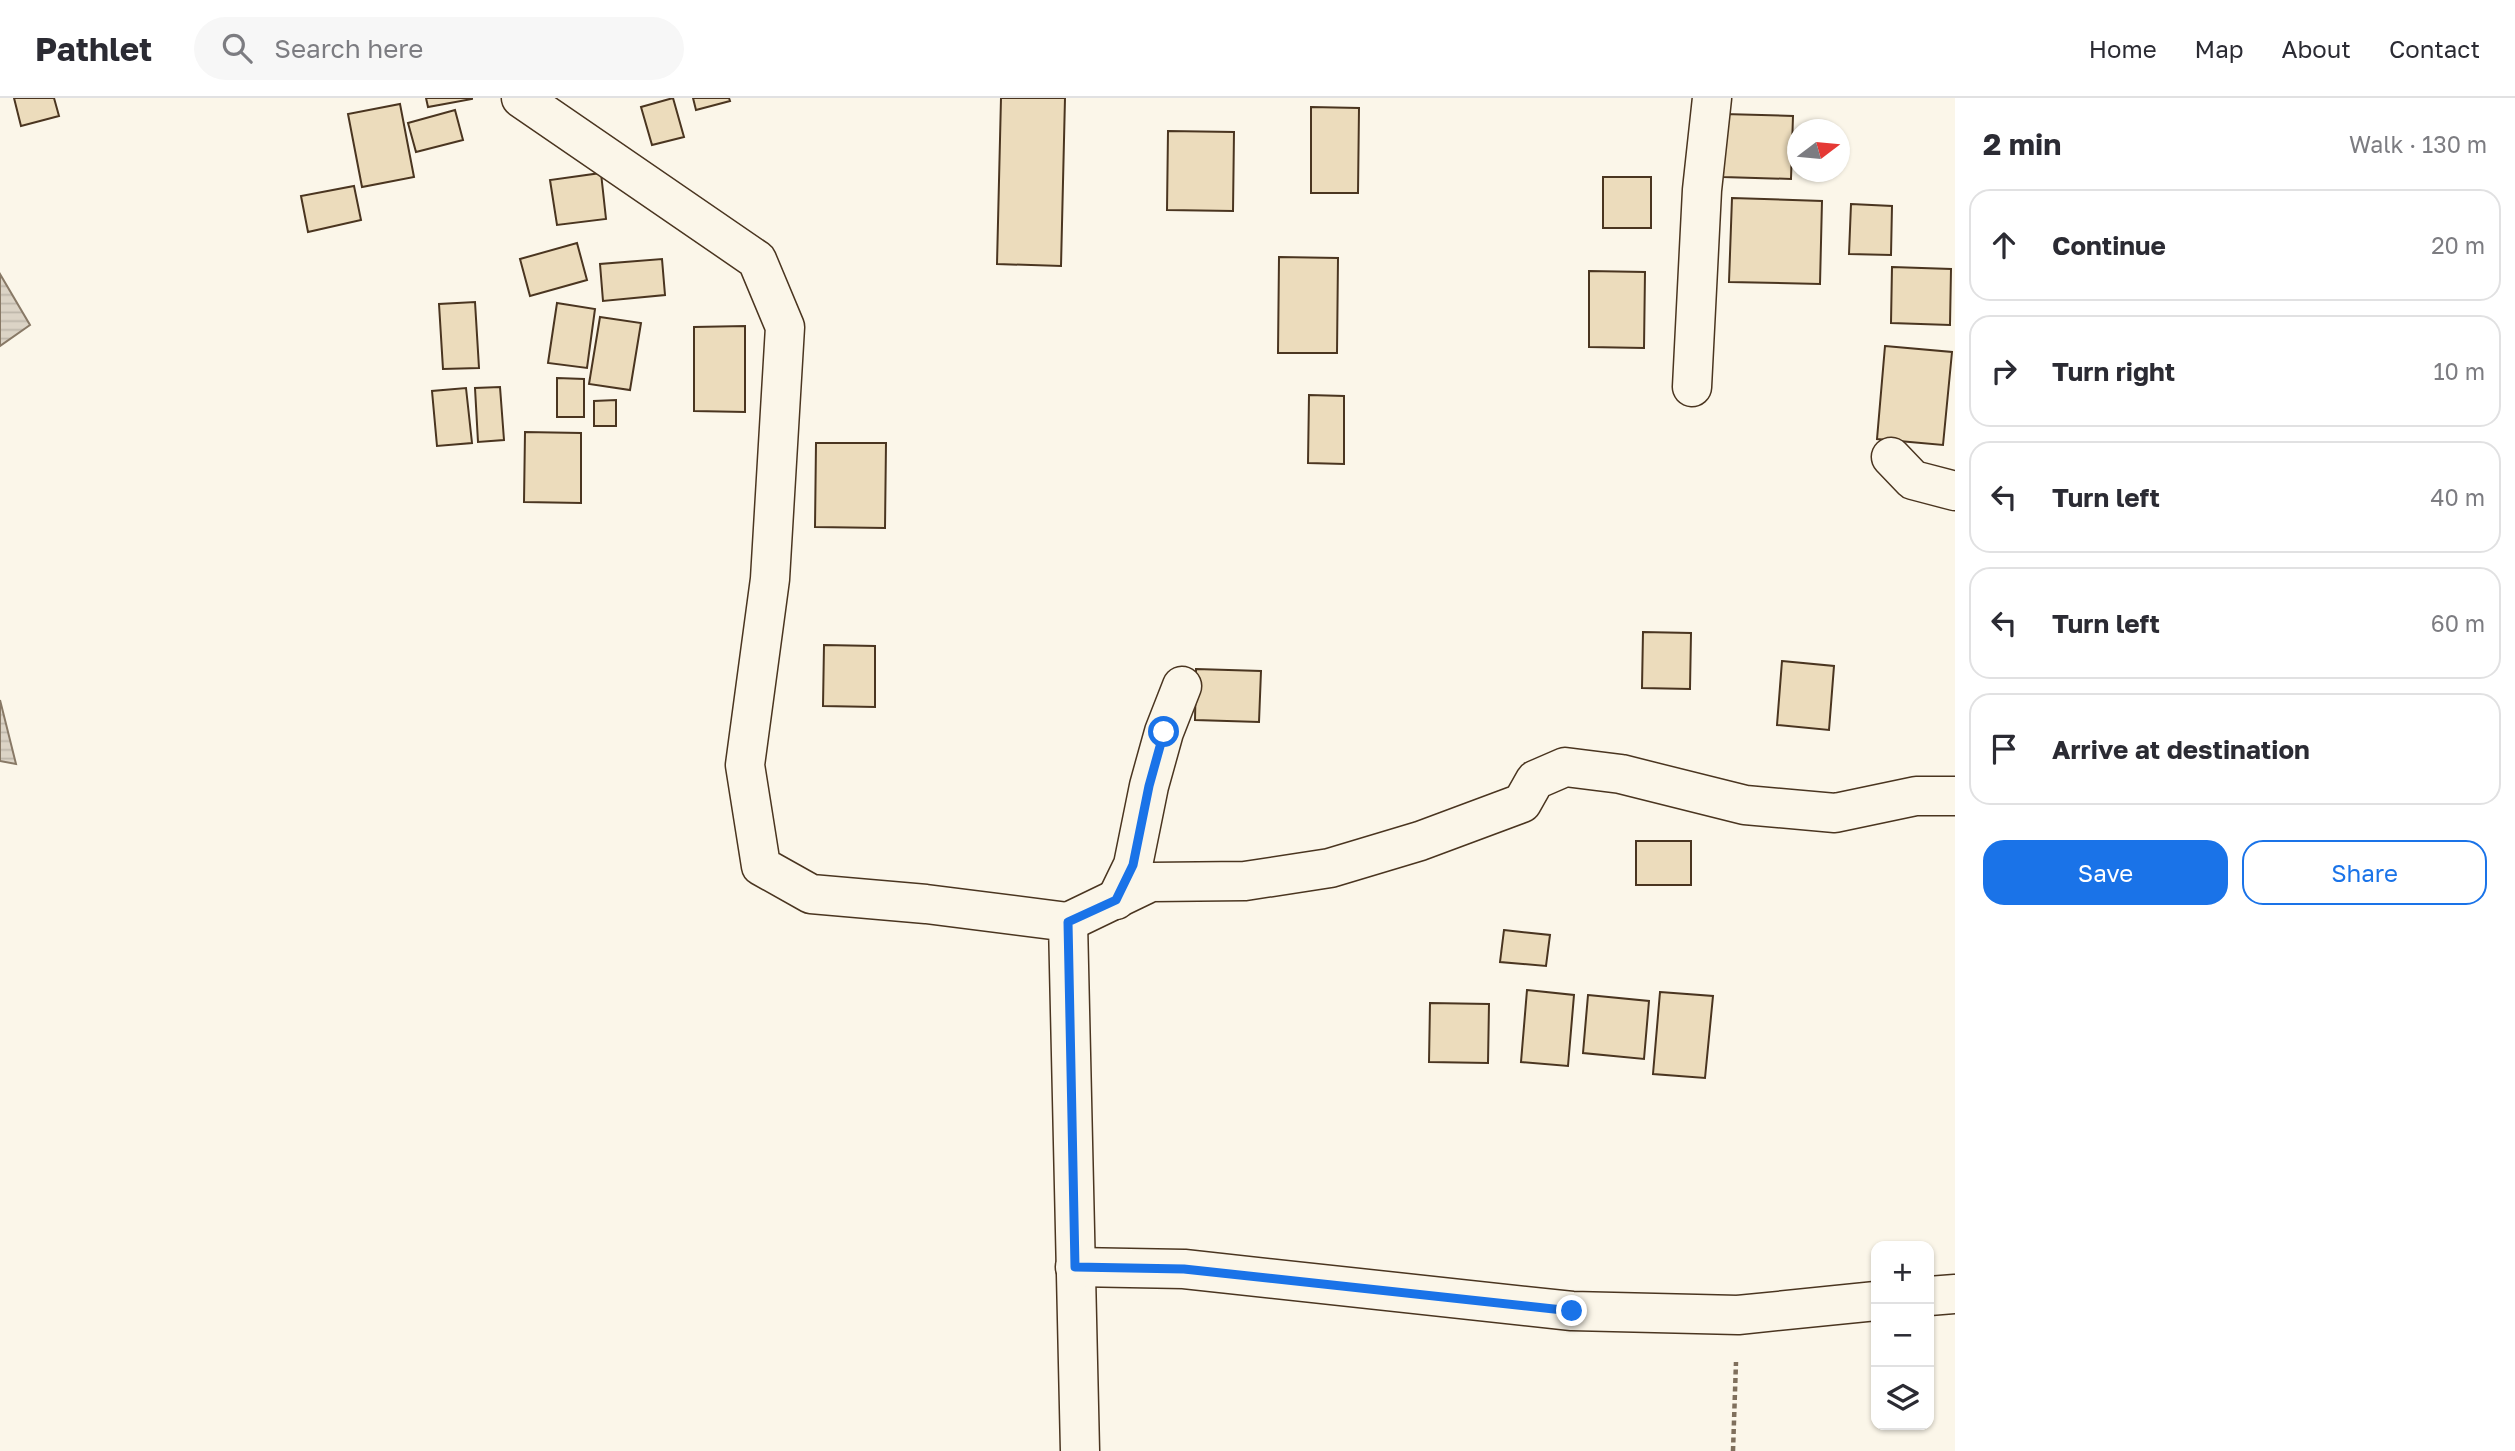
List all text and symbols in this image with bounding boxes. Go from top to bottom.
search box [194,17,684,80]
text: Pathlet [35,29,152,68]
icon: search [218,29,256,67]
text: Search here [274,33,423,64]
text: Home [2089,34,2157,63]
text: Map [2195,34,2244,63]
text: About [2282,34,2351,63]
text: Contact [2389,34,2480,63]
north arrow [1787,119,1850,182]
text: 2 min [1983,126,2061,162]
text: Walk · 130 m [2349,130,2487,158]
icon: ahead [1985,226,2023,264]
text: Continue [2052,230,2166,261]
text: 20 m [2431,231,2485,259]
icon: right [1985,352,2023,390]
text: Turn right [2052,356,2175,387]
text: 10 m [2433,357,2485,385]
icon: left [1985,478,2023,516]
text: Turn left [2052,482,2160,513]
text: 40 m [2431,483,2485,511]
icon: left [1985,604,2023,642]
text: Turn left [2052,608,2160,639]
text: 60 m [2431,609,2485,637]
route start [1148,716,1179,747]
icon: arrive [1985,730,2023,768]
text: Arrive at destination [2052,734,2310,765]
button: Save [1983,840,2228,905]
button: Share [2242,840,2487,905]
map controls [1871,1241,1934,1430]
button: + [1871,1241,1934,1304]
route end [1556,1295,1587,1326]
button: − [1871,1304,1934,1367]
button: layers [1871,1367,1934,1430]

